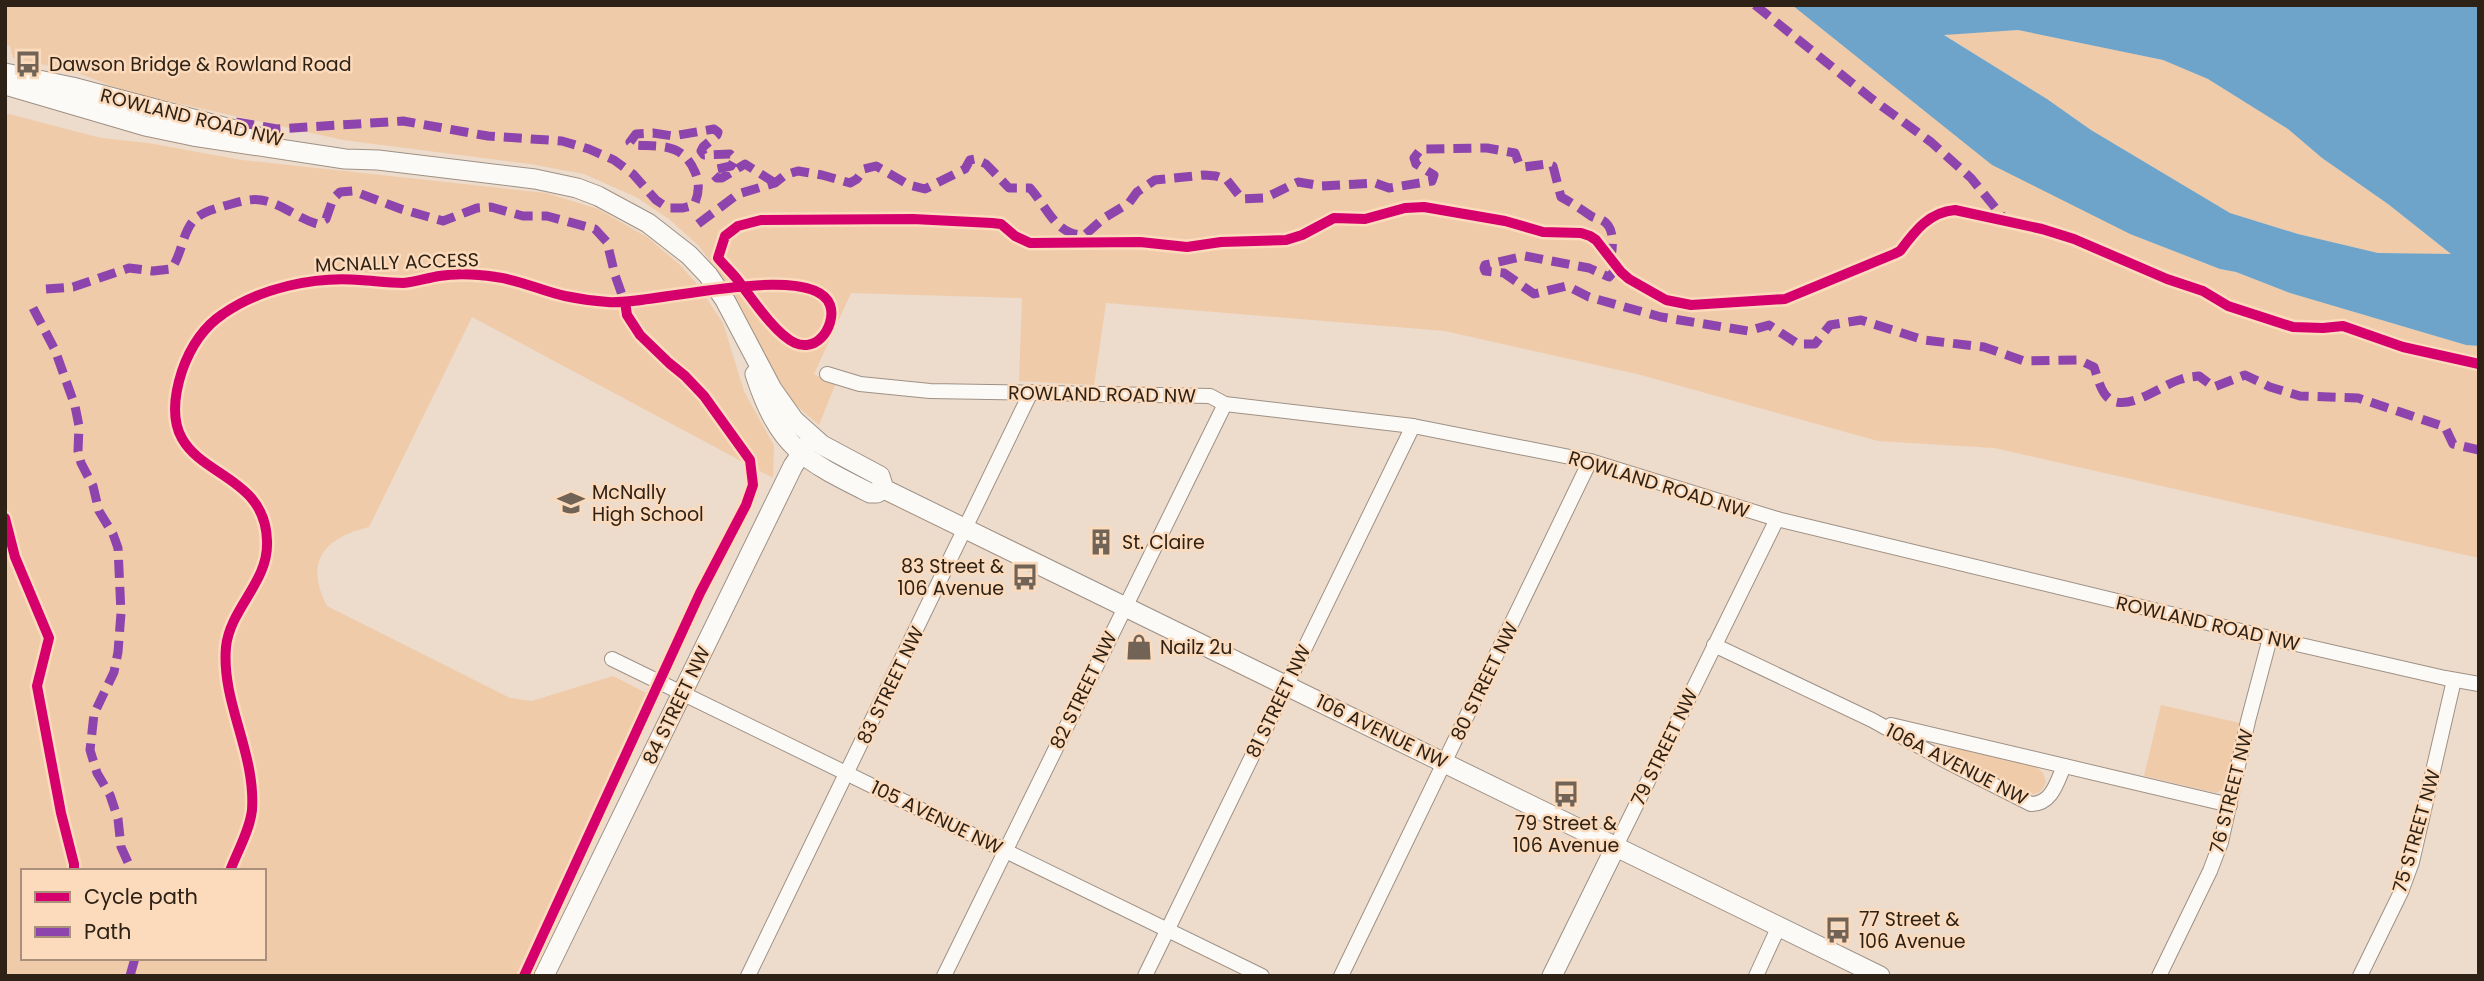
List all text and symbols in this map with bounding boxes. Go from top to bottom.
bus stop icon: Dawson Bridge & Rowland Road [13,49,43,79]
place label: Dawson Bridge & Rowland Road [49,51,352,78]
street label: ROWLAND ROAD NW [98,82,287,153]
street label: MCNALLY ACCESS [315,246,479,279]
street label: ROWLAND ROAD NW [1008,379,1196,410]
street label: ROWLAND ROAD NW [1565,444,1753,525]
place label: McNally High School [592,479,704,528]
school or university icon: McNally High School [556,488,586,518]
building icon: St. Claire [1086,527,1116,557]
place label: St. Claire [1122,529,1205,556]
place label: 83 Street & 106 Avenue [898,553,1004,602]
bus stop icon: 83 Street & 106 Avenue [1010,562,1040,592]
street label: ROWLAND ROAD NW [2113,589,2303,658]
street label: 80 STREET NW [1444,617,1525,745]
street label: 83 STREET NW [850,621,931,749]
street label: 82 STREET NW [1043,626,1124,754]
shop icon: Nailz 2u [1124,632,1154,662]
place label: Nailz 2u [1160,634,1232,661]
street label: 81 STREET NW [1239,640,1318,762]
street label: 84 STREET NW [636,641,717,769]
street label: 79 STREET NW [1624,684,1705,810]
street label: 106 AVENUE NW [1311,688,1453,775]
street label: 106A AVENUE NW [1881,717,2033,812]
street label: 76 STREET NW [2203,726,2260,856]
street label: 75 STREET NW [2386,766,2447,896]
street label: 105 AVENUE NW [866,774,1008,861]
bus stop icon: 79 Street & 106 Avenue [1551,779,1581,809]
place label: 79 Street & 106 Avenue [1513,810,1619,859]
legend [21,869,266,960]
text: Cycle path [84,882,198,911]
place label: 77 Street & 106 Avenue [1859,906,1966,955]
bus stop icon: 77 Street & 106 Avenue [1823,915,1853,945]
text: Path [84,917,131,946]

